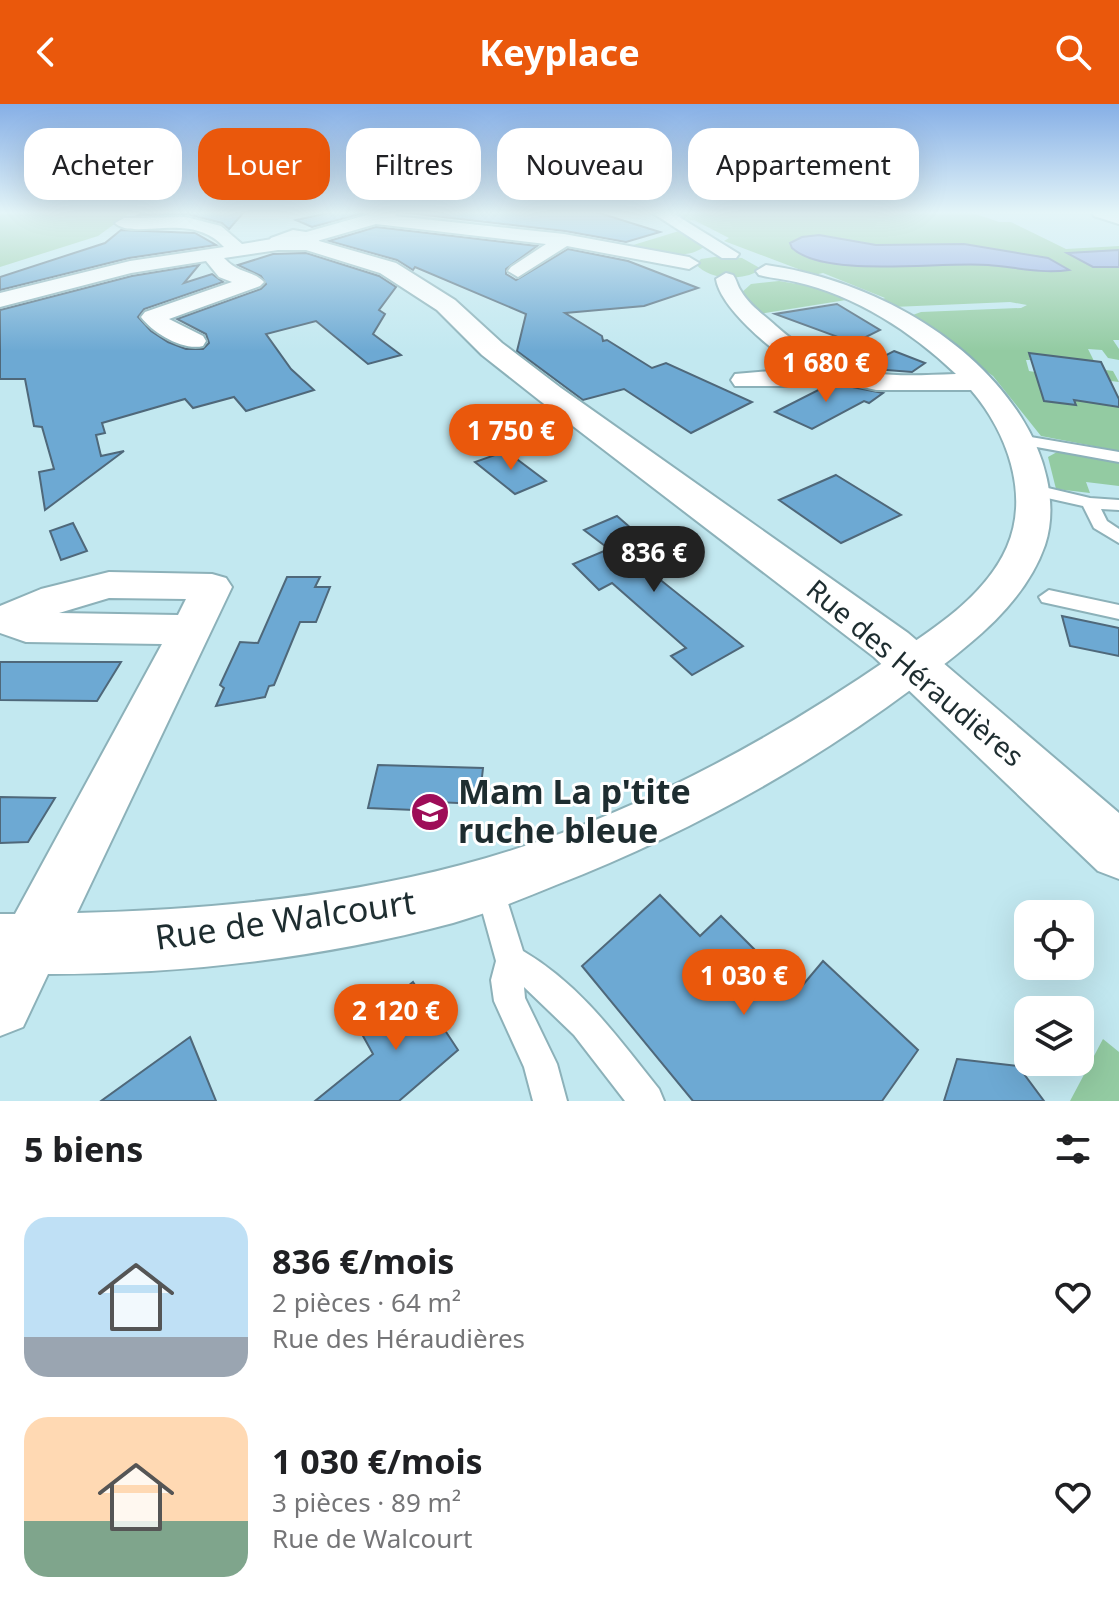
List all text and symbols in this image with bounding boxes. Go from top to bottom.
text: Keyplace [479,28,640,77]
icon: back [24,30,68,74]
icon: search [1051,30,1095,74]
chip: Acheter [24,128,182,200]
chip: Louer [198,128,330,200]
chip: Filtres [346,128,481,200]
chip: Nouveau [497,128,672,200]
chip: Appartement [688,128,919,200]
pin: 1 680 € [752,336,900,404]
text: 1 680 € [782,344,870,380]
pin: 1 750 € [437,404,585,472]
text: 1 750 € [467,412,555,448]
pin: 836 € [598,526,710,594]
text: 836 € [621,534,687,570]
street label: Rue des Héraudières [799,570,1032,774]
place label: Mam La p'tite ruche bleue [458,768,691,853]
school or university icon: Mam La p'tite ruche bleue [409,791,451,833]
street label: Rue de Walcourt [152,878,418,960]
map controls [1014,900,1094,1076]
button: locate [1014,900,1094,980]
pin: 1 030 € [670,949,818,1017]
text: 1 030 € [700,957,788,993]
pin: 2 120 € [322,984,470,1052]
text: 2 120 € [352,992,440,1028]
button: layers [1014,996,1094,1076]
text: 5 biens [24,1126,143,1172]
icon: filters [1051,1127,1095,1171]
text: 836 €/mois [272,1238,454,1284]
icon: home [88,1249,184,1345]
icon: heart [1051,1275,1095,1319]
text: 2 pièces · 64 m² [272,1284,461,1320]
text: Rue des Héraudières [272,1320,525,1356]
text: 1 030 €/mois [272,1438,483,1484]
icon: home [88,1449,184,1545]
icon: heart [1051,1475,1095,1519]
text: 3 pièces · 89 m² [272,1484,461,1520]
text: Rue de Walcourt [272,1520,472,1556]

